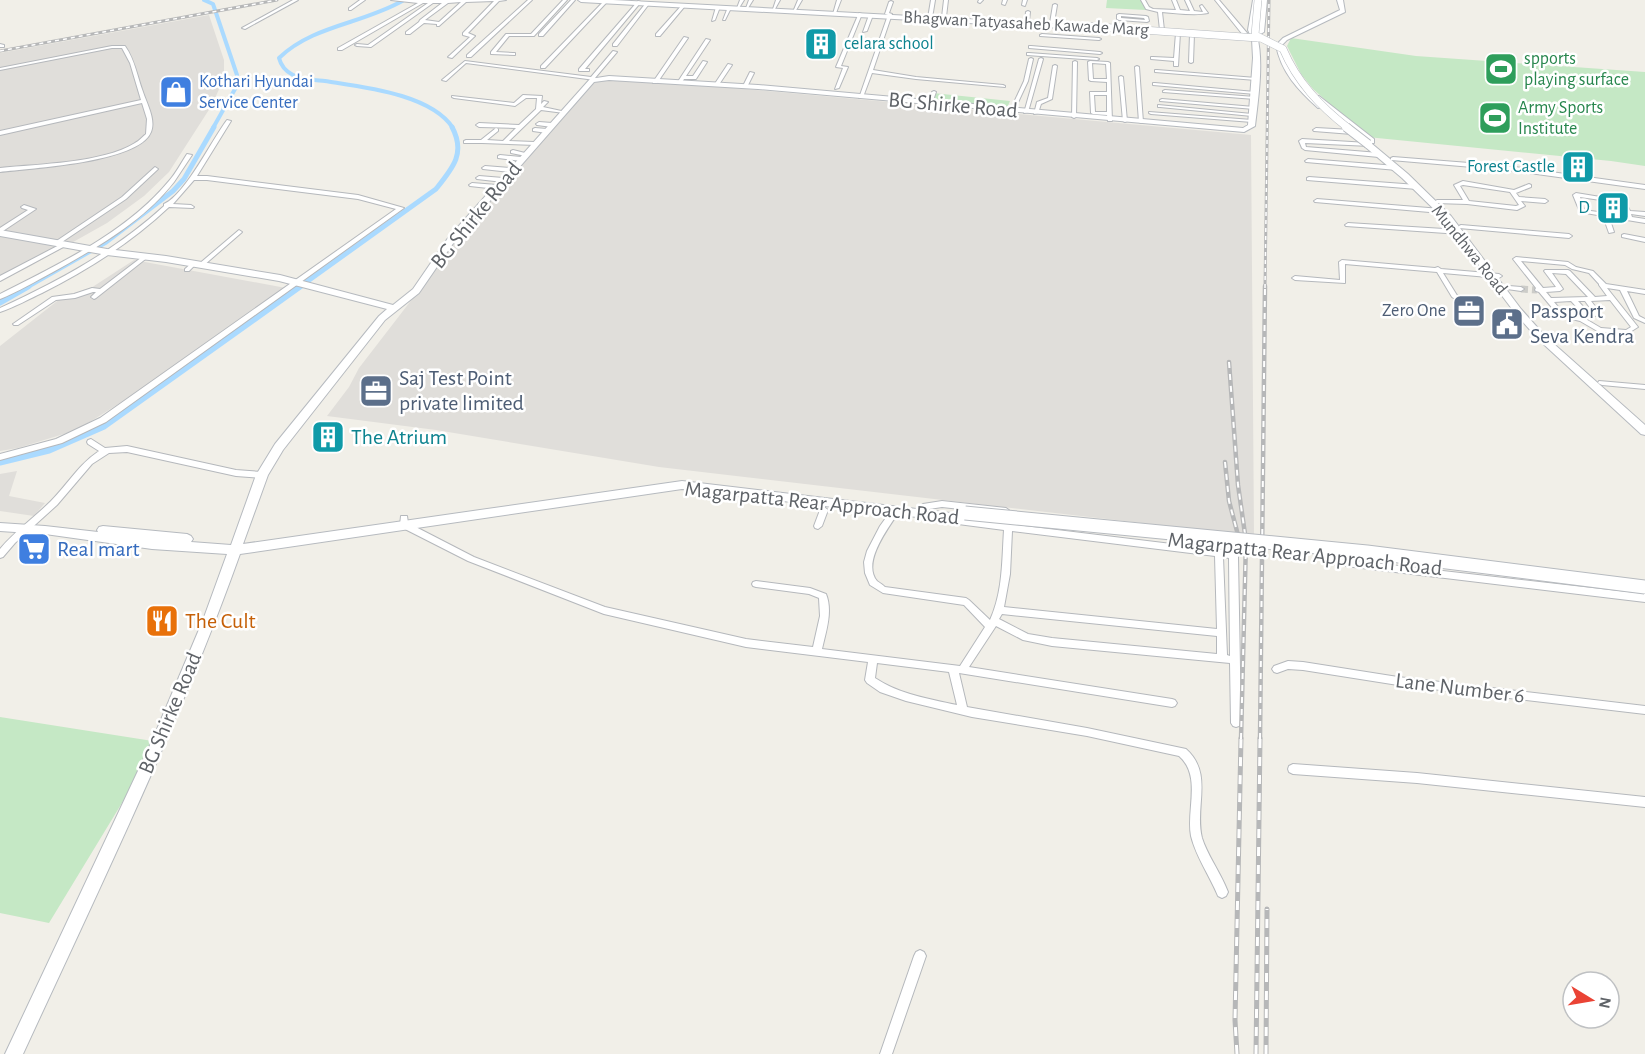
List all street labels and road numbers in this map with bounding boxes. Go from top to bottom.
street label: Bhagwan Tatyasaheb Kawade Marg [903,9,1149,39]
street label: BG Shirke Road [887,88,1019,122]
street label: BG Shirke Road [427,158,525,272]
street label: Mundhwa Road [1428,202,1510,298]
street label: Magarpatta Rear Approach Road [684,478,960,528]
street label: Magarpatta Rear Approach Road [1167,529,1443,579]
street label: BG Shirke Road [134,649,206,777]
street label: Lane Number 6 [1394,669,1526,707]

